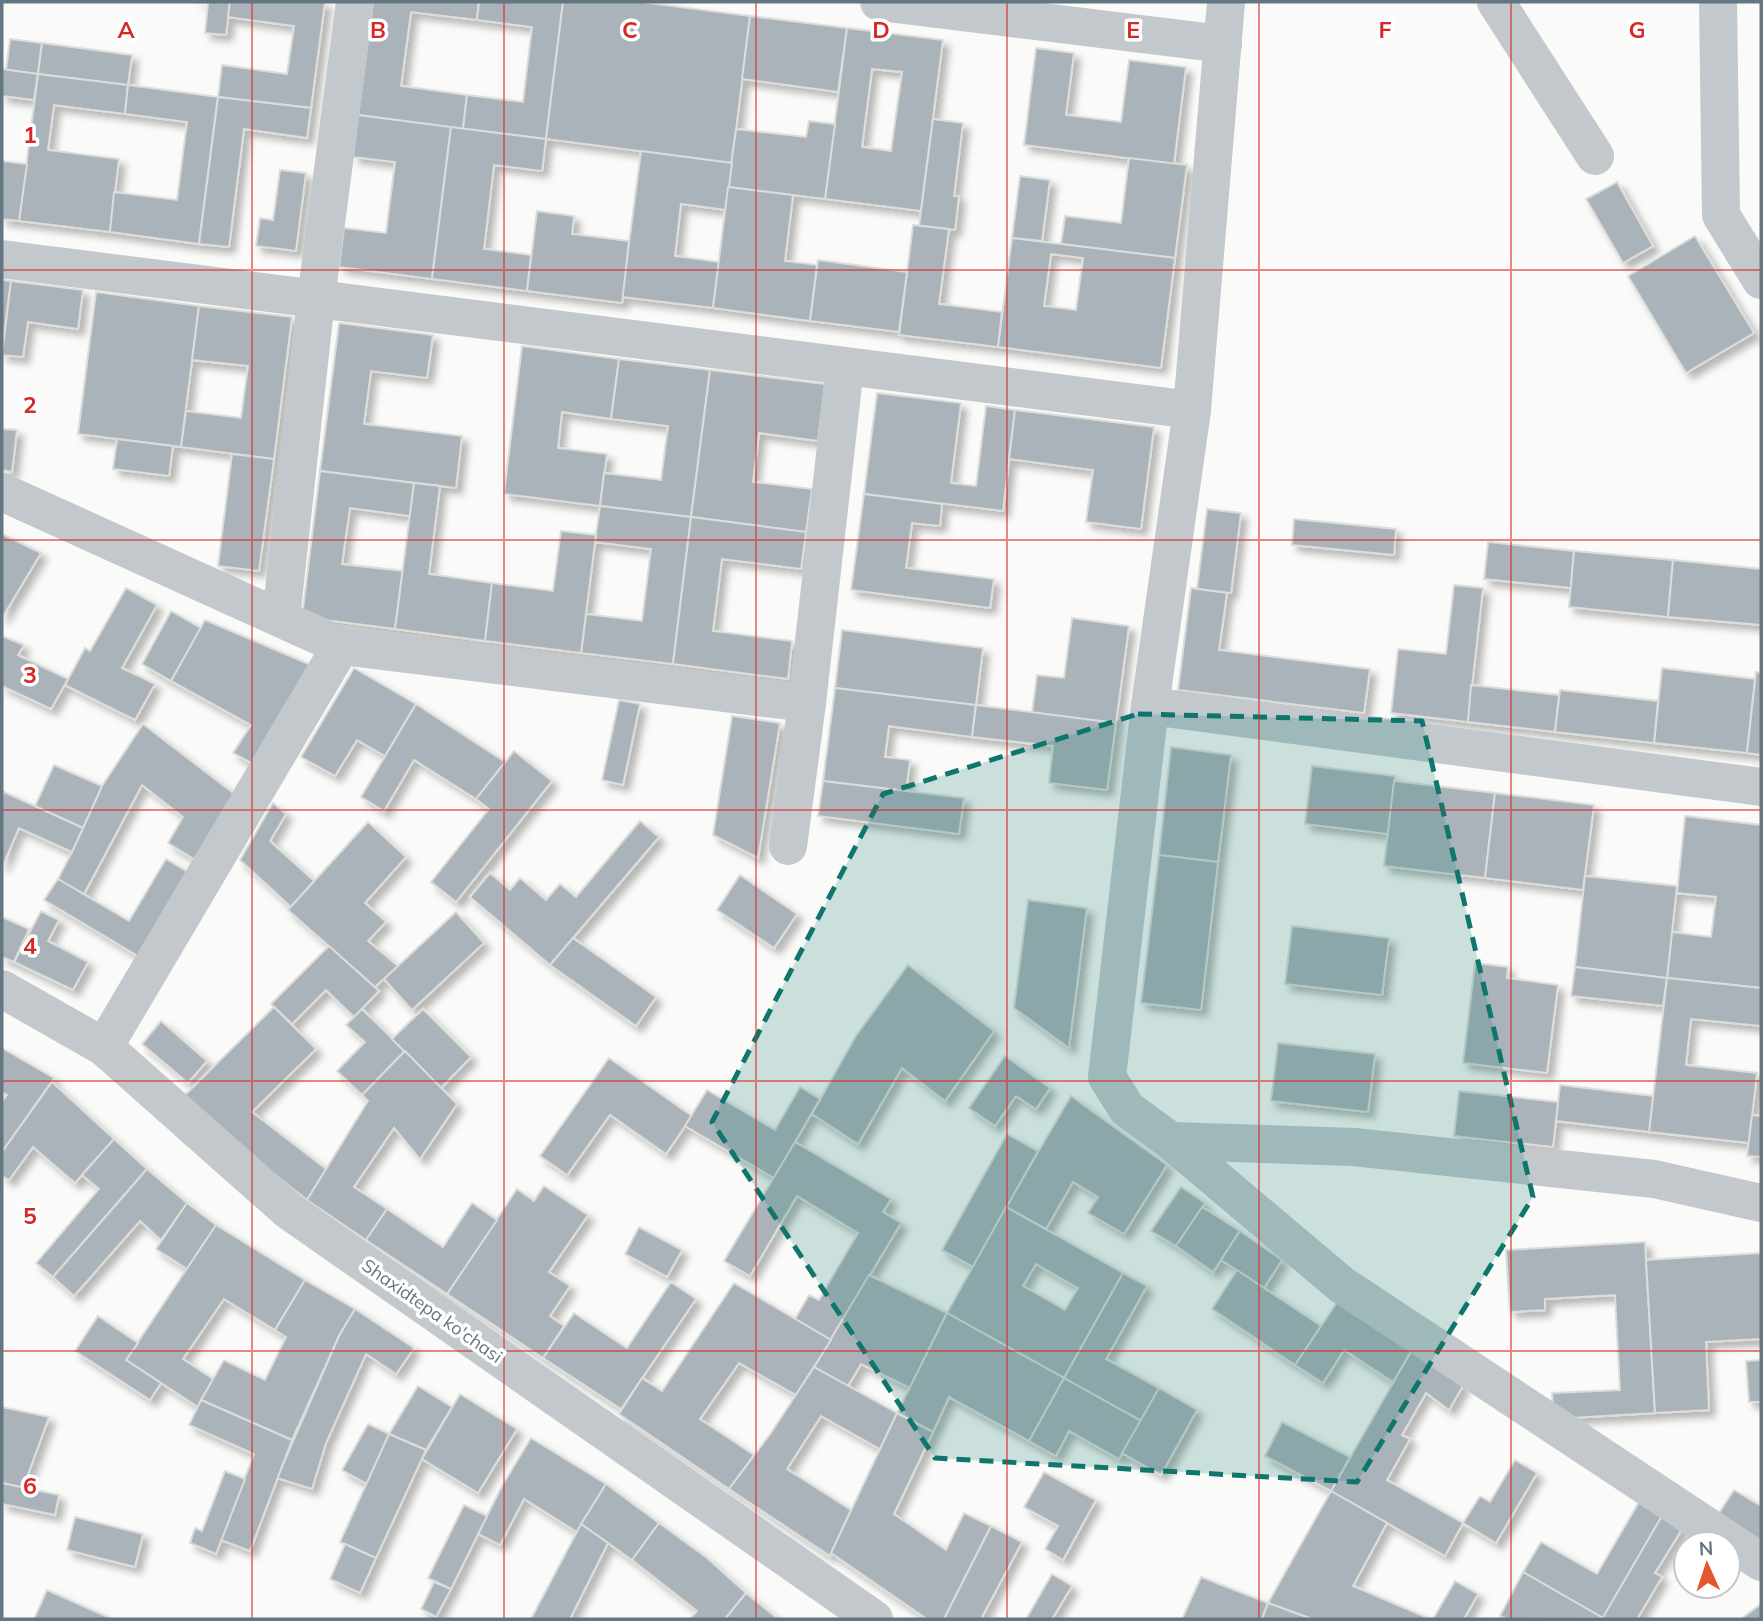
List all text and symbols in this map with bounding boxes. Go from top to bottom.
text: A [117,15,135,44]
text: B [370,15,386,44]
text: C [622,15,638,44]
text: D [872,15,890,44]
text: E [1126,15,1140,44]
text: F [1378,15,1392,44]
text: G [1628,15,1646,44]
text: 1 [23,120,37,149]
text: 2 [23,390,37,419]
text: 3 [23,660,37,689]
text: 4 [23,931,37,960]
text: 5 [23,1201,37,1230]
street label: Shaxidtepa ko'chasi [358,1253,507,1368]
text: 6 [23,1471,37,1500]
north arrow [1672,1530,1742,1600]
text: N [1698,1536,1714,1560]

